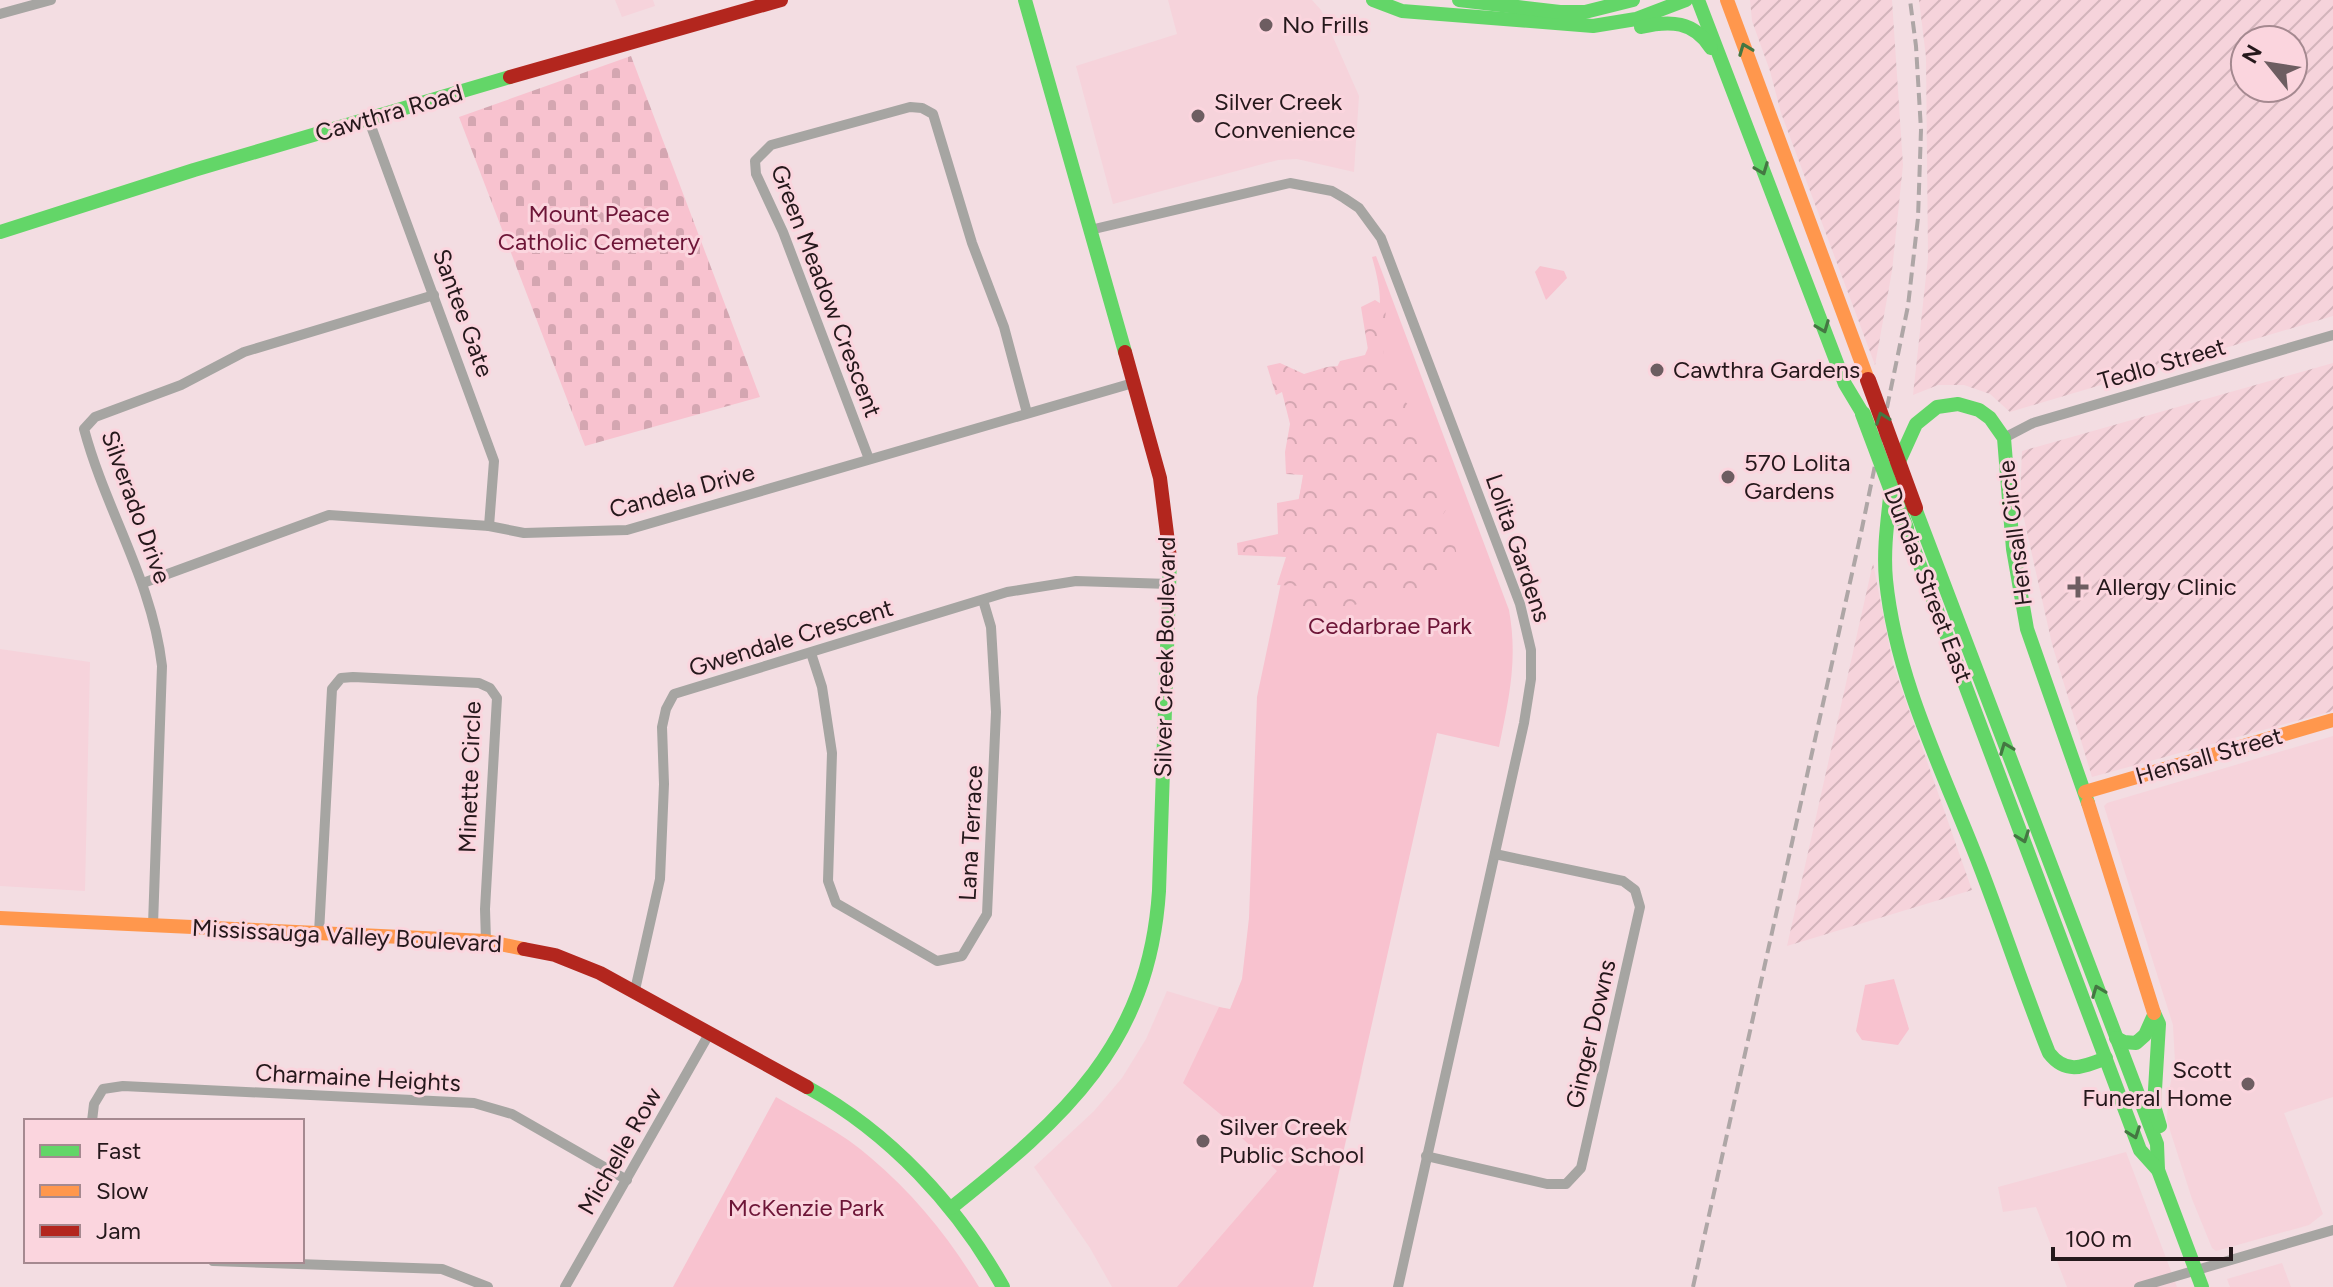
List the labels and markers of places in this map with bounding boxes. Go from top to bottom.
place label: No Frills [1282,10,1369,39]
marker: No Frills [1257,16,1275,34]
place label: Silver Creek Convenience [1214,87,1355,144]
marker: Silver Creek Convenience [1189,107,1207,125]
place label: Cawthra Gardens [1673,355,1860,384]
marker: Cawthra Gardens [1648,361,1666,379]
place label: 570 Lolita Gardens [1744,448,1851,505]
marker: 570 Lolita Gardens [1719,468,1737,486]
place label: Allergy Clinic [2096,572,2237,601]
marker: Allergy Clinic [2067,576,2089,598]
place label: Scott Funeral Home [2082,1055,2232,1112]
marker: Scott Funeral Home [2239,1075,2257,1093]
place label: Silver Creek Public School [1219,1112,1364,1169]
marker: Silver Creek Public School [1194,1132,1212,1150]

